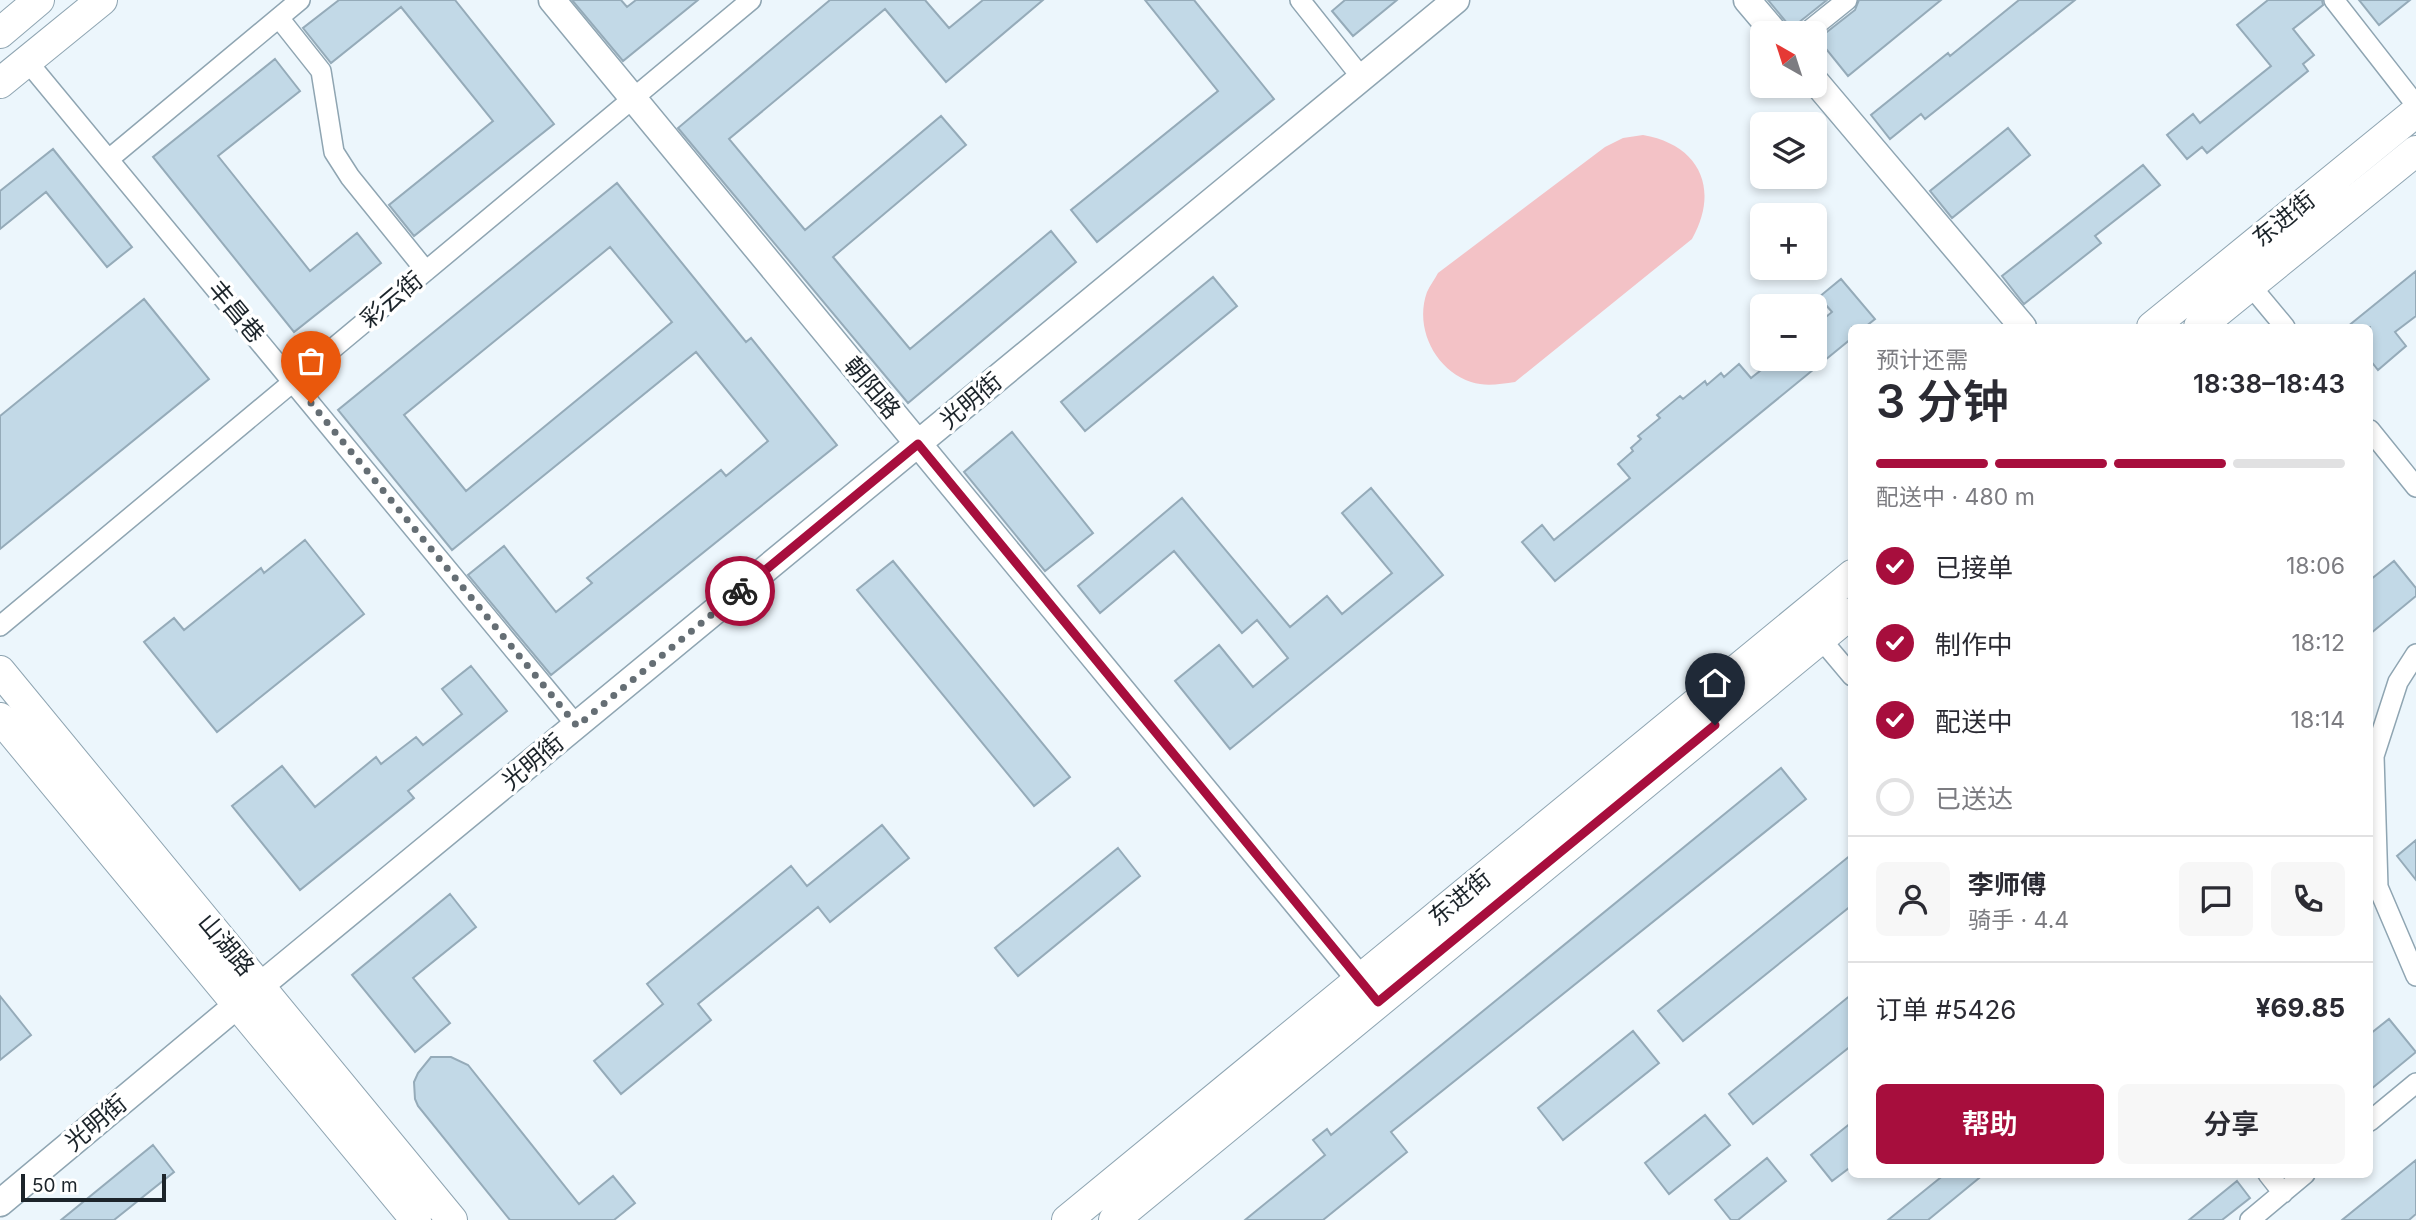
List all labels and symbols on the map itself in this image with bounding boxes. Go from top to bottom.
north arrow [1750,21,1827,98]
street label: 东进街 [2247,185,2321,253]
street label: 彩云街 [355,265,429,334]
street label: 丰昌巷 [202,275,271,349]
pin [281,331,341,403]
street label: 朝阳路 [838,351,907,425]
street label: 光明街 [934,366,1008,435]
courier [705,556,775,626]
pin [1685,653,1745,725]
street label: 光明街 [496,727,570,796]
street label: 东进街 [1423,863,1497,932]
street label: 山湖路 [192,908,261,982]
street label: 光明街 [59,1088,133,1157]
scale bar [21,1171,166,1203]

